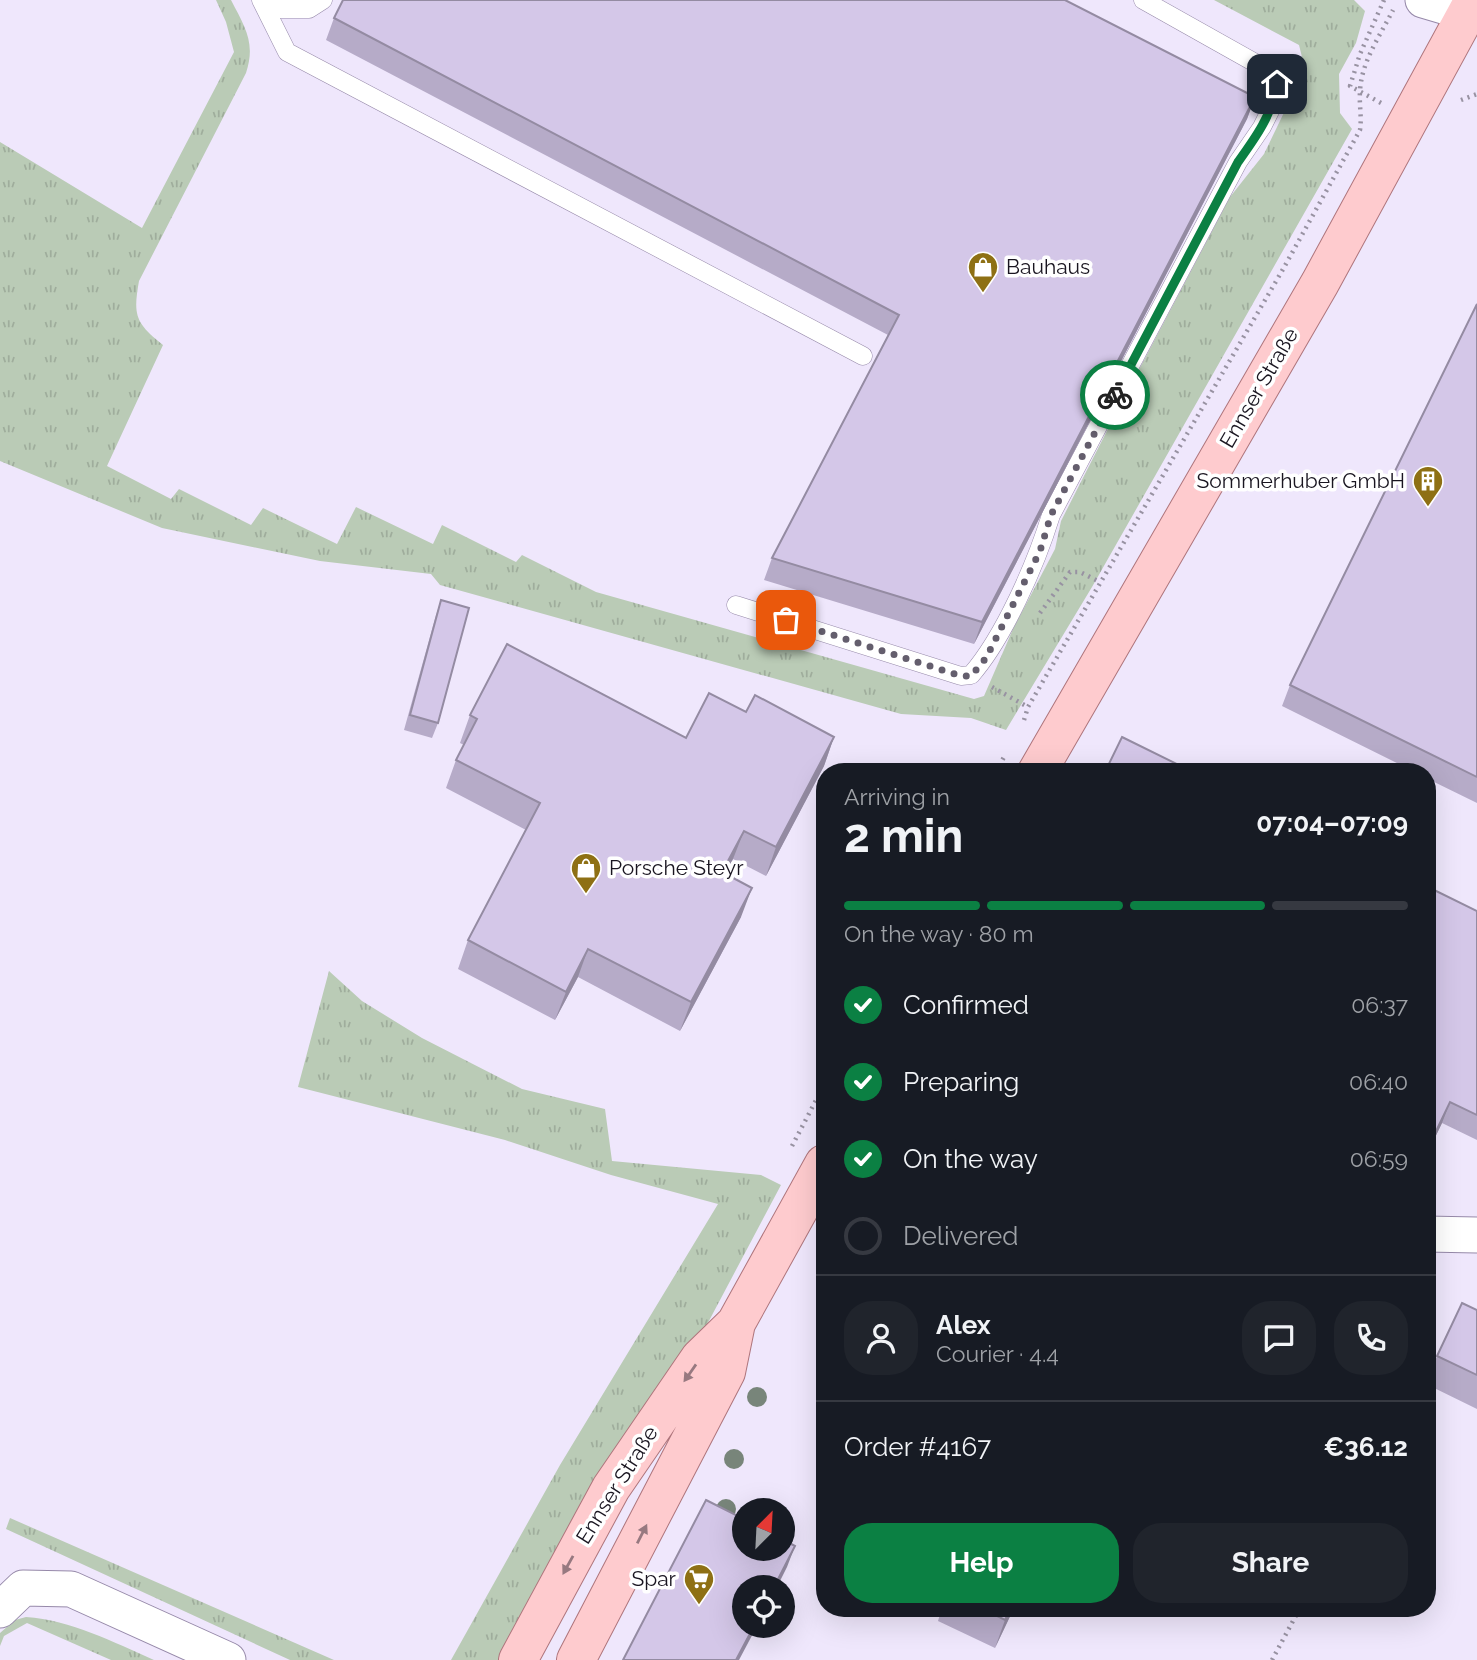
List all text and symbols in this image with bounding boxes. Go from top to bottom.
pin [1247,54,1307,114]
icon: home [1258,65,1296,103]
shop icon: Bauhaus [966,250,1000,294]
place label: Bauhaus [1006,254,1090,279]
street label: Ennser Straße [1214,323,1303,452]
courier [1080,360,1150,430]
icon: bike [1096,376,1134,414]
building icon: Sommerhuber GmbH [1411,464,1445,508]
place label: Sommerhuber GmbH [1197,468,1405,493]
pin [756,590,816,650]
icon: bag [767,601,805,639]
text: Arriving in [844,783,950,810]
text: 07:04–07:09 [1256,808,1408,838]
text: 2 min [844,809,963,863]
shop icon: Porsche Steyr [569,851,603,895]
place label: Porsche Steyr [609,855,744,880]
text: On the way · 80 m [844,920,1034,947]
icon: check [844,986,882,1024]
text: Confirmed [903,990,1029,1020]
text: 06:37 [1351,991,1408,1018]
icon: check [844,1063,882,1101]
text: Preparing [903,1067,1019,1097]
text: 06:40 [1349,1068,1408,1095]
icon: check [844,1140,882,1178]
text: On the way [903,1144,1038,1174]
text: 06:59 [1350,1145,1408,1172]
text: Delivered [903,1221,1018,1251]
button: person [844,1301,918,1375]
button: chat [1242,1301,1316,1375]
button: phone [1334,1301,1408,1375]
text: Alex [936,1310,991,1340]
text: Courier · 4.4 [936,1340,1059,1367]
one-way arrow [683,1364,697,1382]
street label: Ennser Straße [570,1421,663,1548]
text: Order #4167 [844,1432,991,1462]
text: €36.12 [1324,1432,1408,1462]
north arrow [732,1498,794,1561]
map controls [732,1498,795,1638]
button: Help [844,1523,1119,1603]
button: Share [1133,1523,1408,1603]
one-way arrow [636,1524,647,1544]
one-way arrow [562,1555,574,1574]
supermarket icon: Spar [682,1562,716,1606]
place label: Spar [631,1566,677,1591]
button: locate [732,1575,795,1638]

